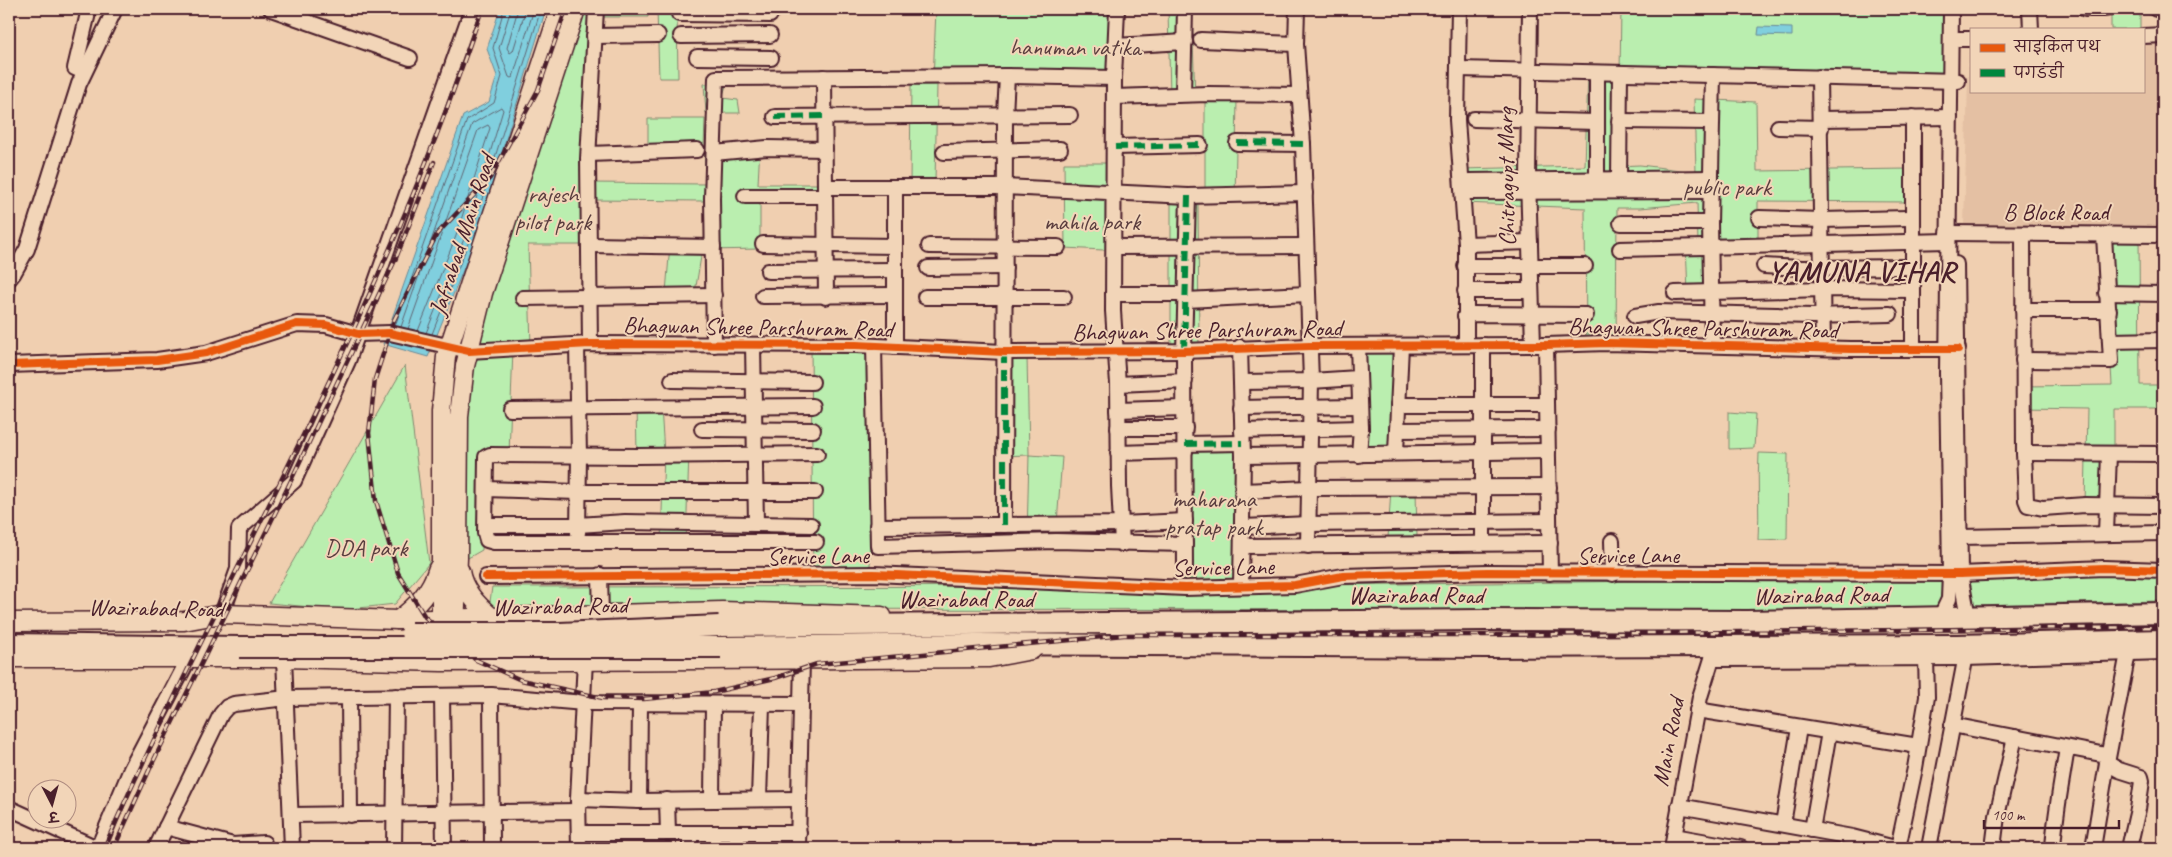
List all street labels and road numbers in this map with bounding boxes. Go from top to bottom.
street label: Chitragupt Marg [1490,105,1522,246]
street label: Jafrabad Main Road [422,147,503,320]
street label: B Block Road [2003,197,2112,227]
street label: Bhagwan Shree Parshuram Road [623,310,897,344]
street label: Bhagwan Shree Parshuram Road [1568,311,1842,345]
street label: Bhagwan Shree Parshuram Road [1072,313,1346,347]
street label: Service Lane [767,540,871,572]
street label: Service Lane [1577,540,1681,570]
street label: Service Lane [1172,551,1276,583]
street label: Wazirabad Road [1753,579,1892,611]
street label: Wazirabad Road [1349,580,1487,610]
street label: Wazirabad Road [899,584,1037,614]
street label: Wazirabad Road [492,590,631,622]
street label: Wazirabad Road [88,592,227,624]
street label: Main Road [1645,692,1692,789]

